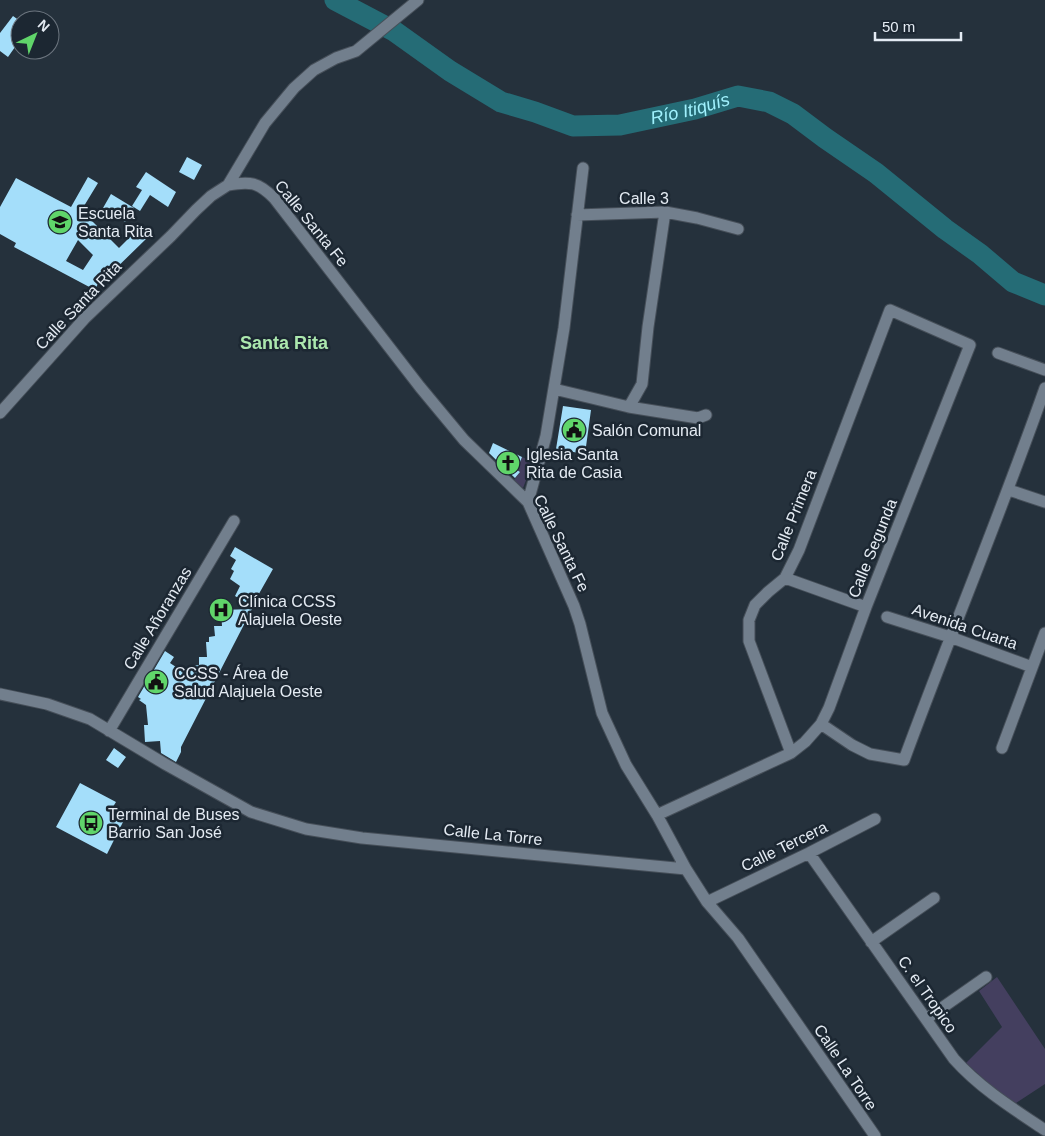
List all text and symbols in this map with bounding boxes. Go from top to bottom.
north arrow [10,10,60,60]
scale bar [875,10,961,42]
text: N [35,16,53,35]
text: 50 m [882,18,915,35]
water label: Río Itiquís [649,89,732,128]
street label: Calle Santa Fe [272,177,352,270]
street label: Calle 3 [619,190,669,207]
place label: Escuela Santa Rita [78,205,153,240]
school or university icon: Escuela Santa Rita [47,209,73,235]
street label: Calle Santa Rita [32,258,125,353]
district label: Santa Rita [240,333,329,353]
public building icon: Salón Comunal [561,417,587,443]
place label: Salón Comunal [592,422,701,439]
place label: Iglesia Santa Rita de Casia [526,446,622,481]
church icon: Iglesia Santa Rita de Casia [495,450,521,476]
street label: Calle Primera [767,467,820,563]
street label: Calle Santa Fe [531,492,592,595]
street label: Calle Segunda [845,496,900,600]
street label: Calle Añoranzas [120,564,195,673]
place label: Clínica CCSS Alajuela Oeste [238,593,342,628]
hospital icon: Clínica CCSS Alajuela Oeste [208,597,234,623]
street label: Avenida Cuarta [910,601,1020,652]
place label: CCSS - Área de Salud Alajuela Oeste [174,664,323,700]
public building icon: CCSS - Área de Salud Alajuela Oeste [143,669,169,695]
place label: Terminal de Buses Barrio San José [108,806,240,841]
bus stop icon: Terminal de Buses Barrio San José [78,810,104,836]
street label: Calle Tercera [738,818,830,875]
street label: Calle La Torre [443,821,543,848]
street label: C. el Tropico [895,953,960,1036]
street label: Calle La Torre [811,1021,880,1113]

